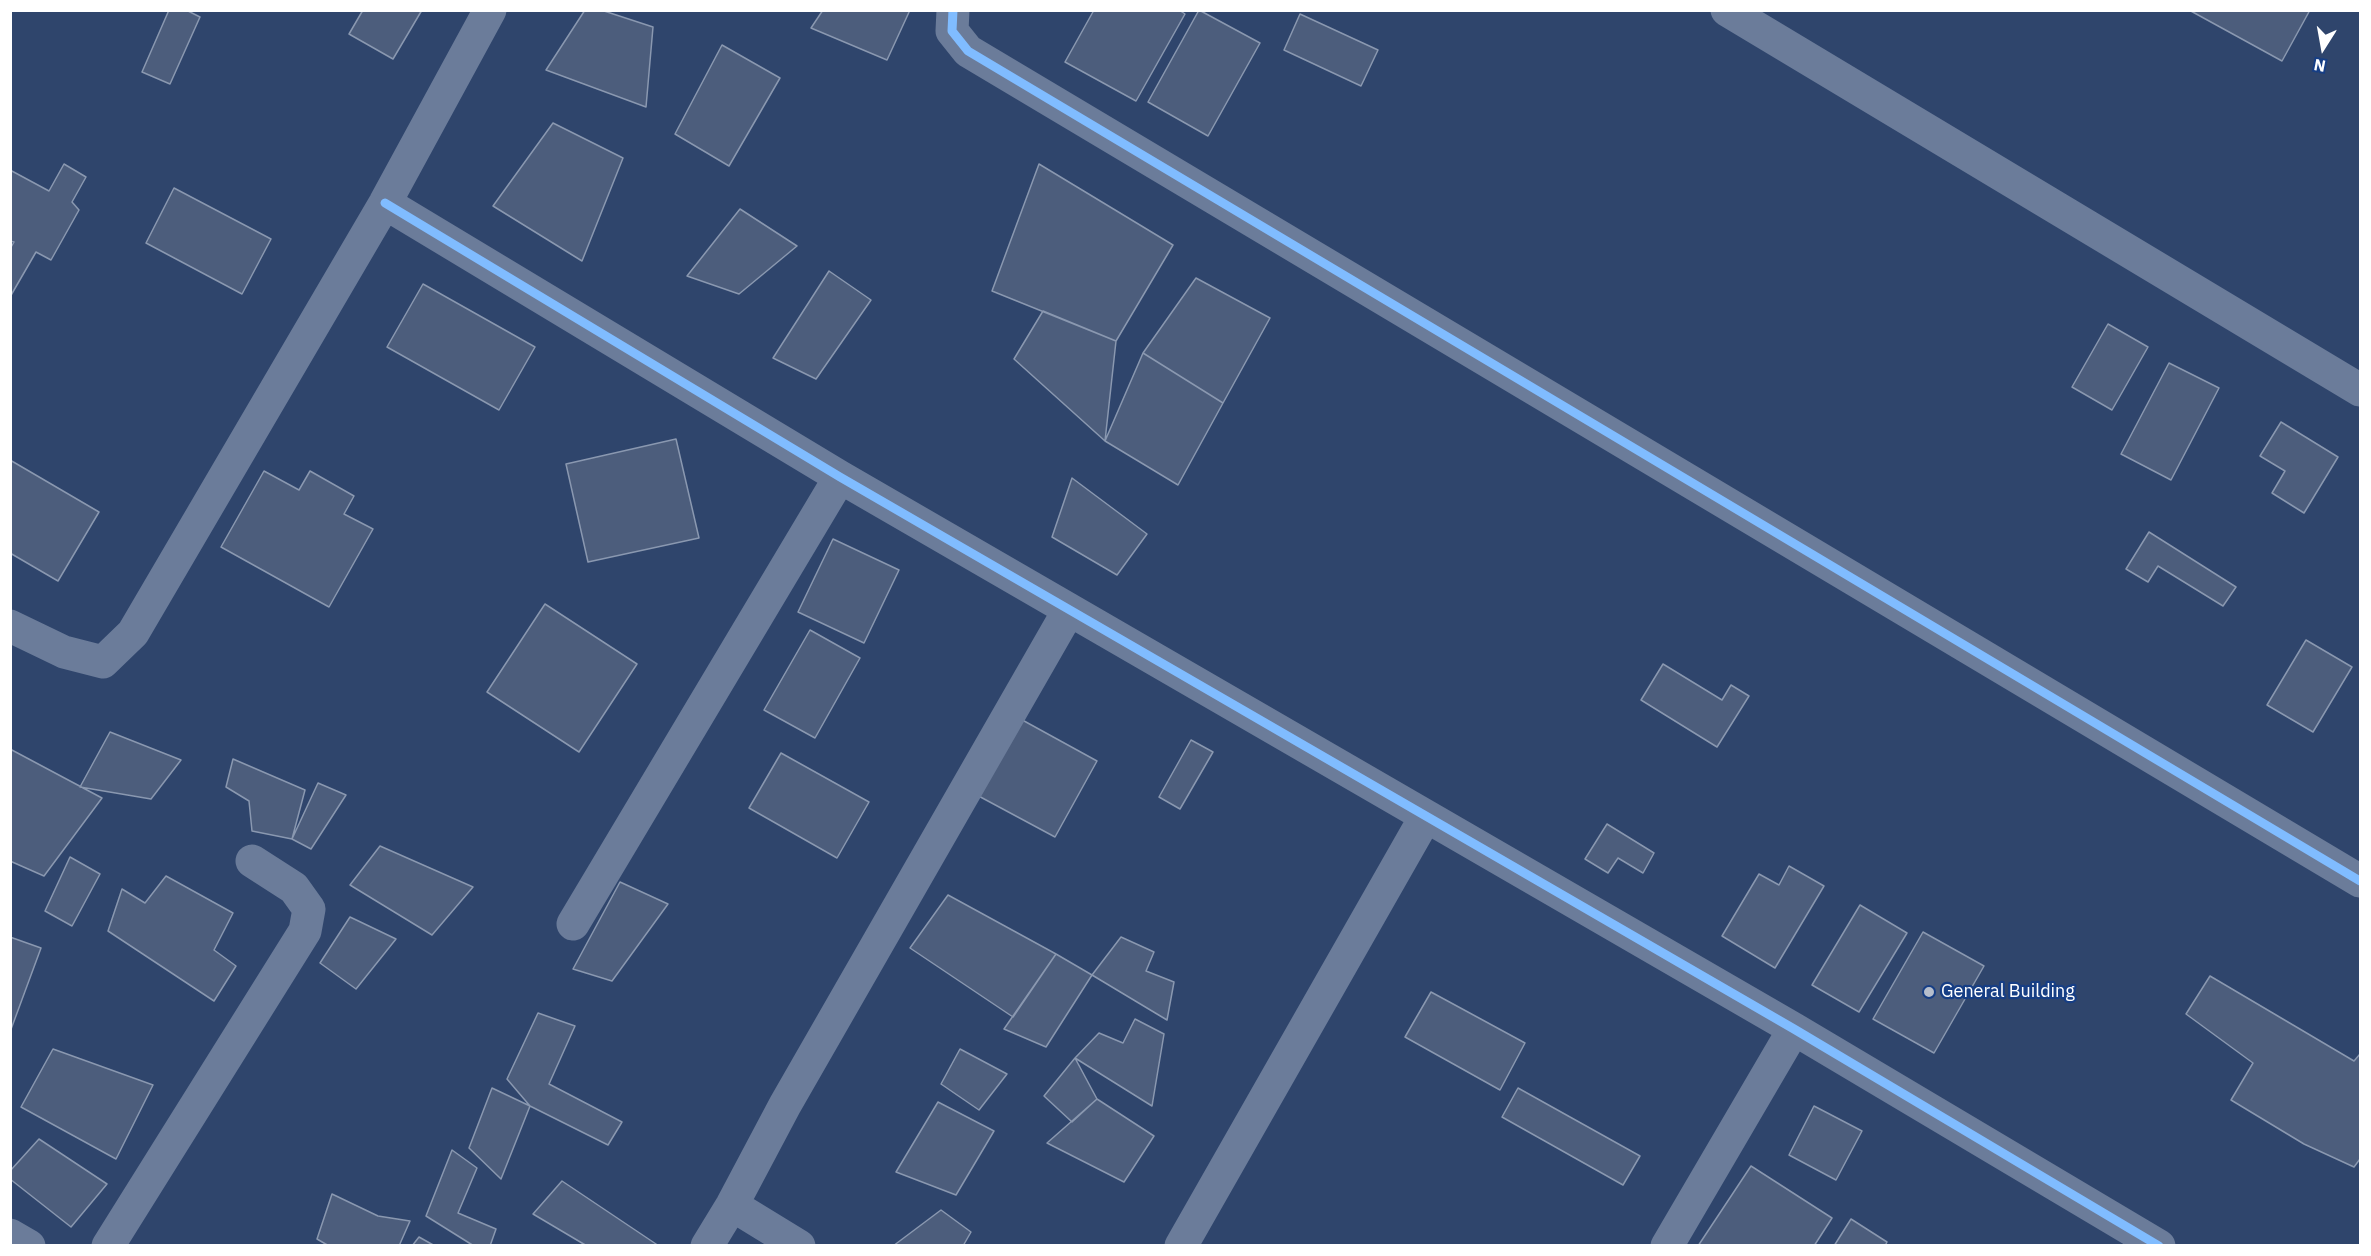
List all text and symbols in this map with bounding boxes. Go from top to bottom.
north arrow [2293,18,2353,78]
text: N [2312,55,2327,77]
place label: General Building [1941,981,2075,1003]
marker: General Building [1922,985,1936,999]

